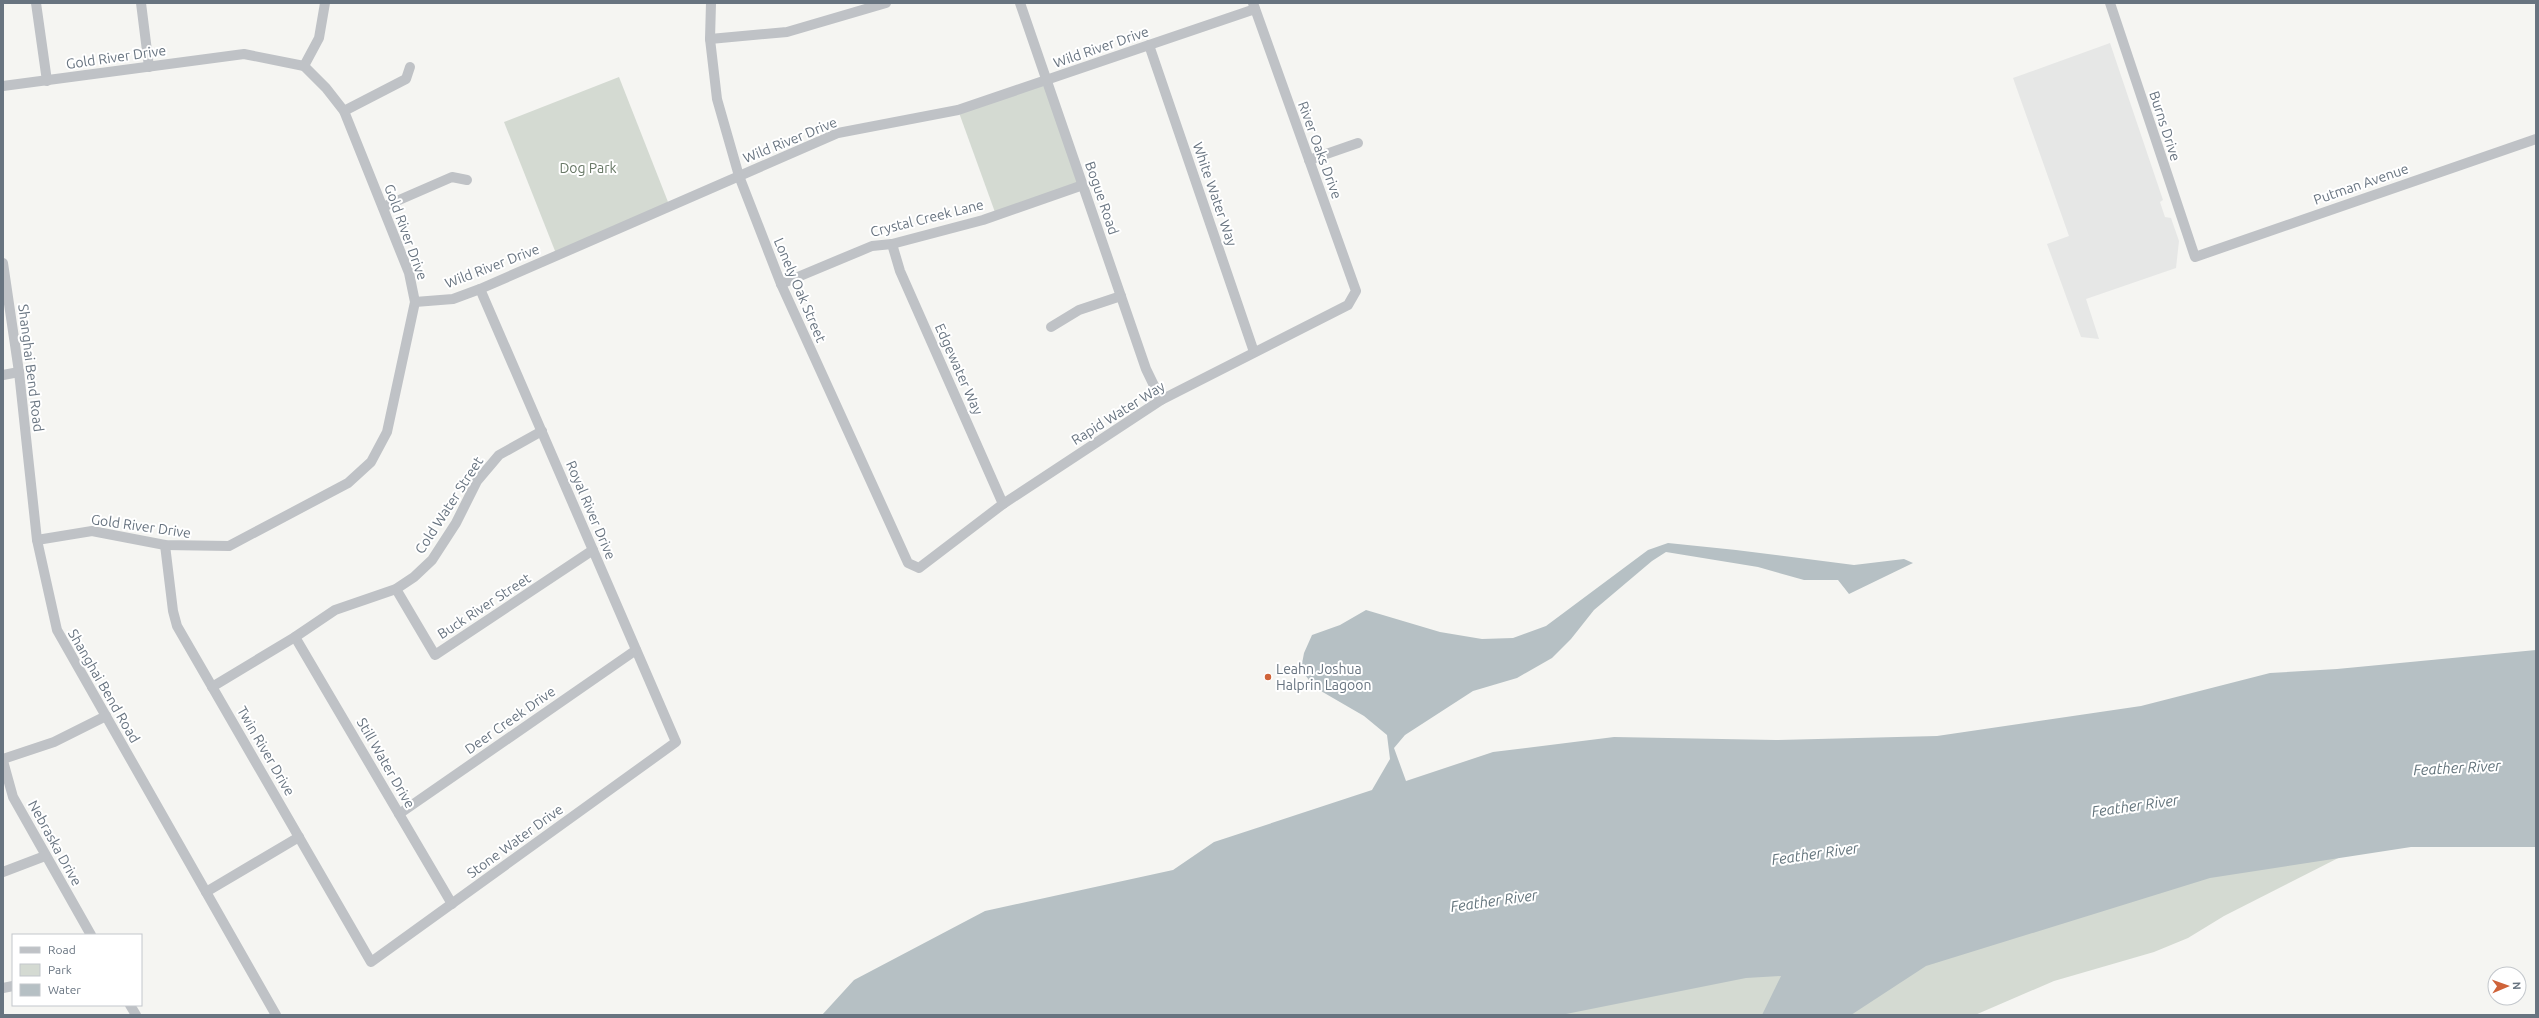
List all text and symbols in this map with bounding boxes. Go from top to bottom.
street label: Wild River Drive [1051,23,1151,71]
street label: Gold River Drive [65,42,167,72]
street label: Burns Drive [2146,89,2184,163]
street label: River Oaks Drive [1295,99,1345,201]
street label: Wild River Drive [741,114,839,166]
street label: White Water Way [1190,140,1240,248]
street label: Bogue Road [1082,159,1122,237]
park label: Dog Park [559,160,617,176]
street label: Putman Avenue [2311,160,2411,208]
street label: Gold River Drive [381,182,431,282]
street label: Crystal Creek Lane [869,196,985,240]
street label: Lonely Oak Street [771,235,829,345]
street label: Wild River Drive [442,241,542,291]
street label: Shanghai Bend Road [15,303,47,433]
street label: Edgewater Way [932,321,986,417]
street label: Rapid Water Way [1068,378,1168,448]
street label: Cold Water Street [412,453,487,557]
street label: Royal River Drive [563,458,619,562]
street label: Gold River Drive [90,511,192,541]
street label: Buck River Street [434,570,534,642]
street label: Shanghai Bend Road [65,626,143,746]
place label: Leahn Joshua Halprin Lagoon [1276,661,1371,693]
marker: Leahn Joshua Halprin Lagoon [1263,672,1273,682]
street label: Deer Creek Drive [462,683,558,757]
street label: Twin River Drive [234,703,298,799]
street label: Still Water Drive [354,715,418,811]
water label: Feather River [2413,757,2502,778]
water label: Feather River [2090,791,2181,820]
street label: Nebraska Drive [25,798,85,888]
street label: Stone Water Drive [464,801,566,881]
water label: Feather River [1770,839,1861,868]
water label: Feather River [1449,886,1540,915]
legend [12,934,142,1006]
text: Road [48,943,76,956]
text: Park [48,963,72,976]
north arrow [2487,966,2527,1006]
text: N [2511,981,2523,990]
text: Water [48,983,81,996]

